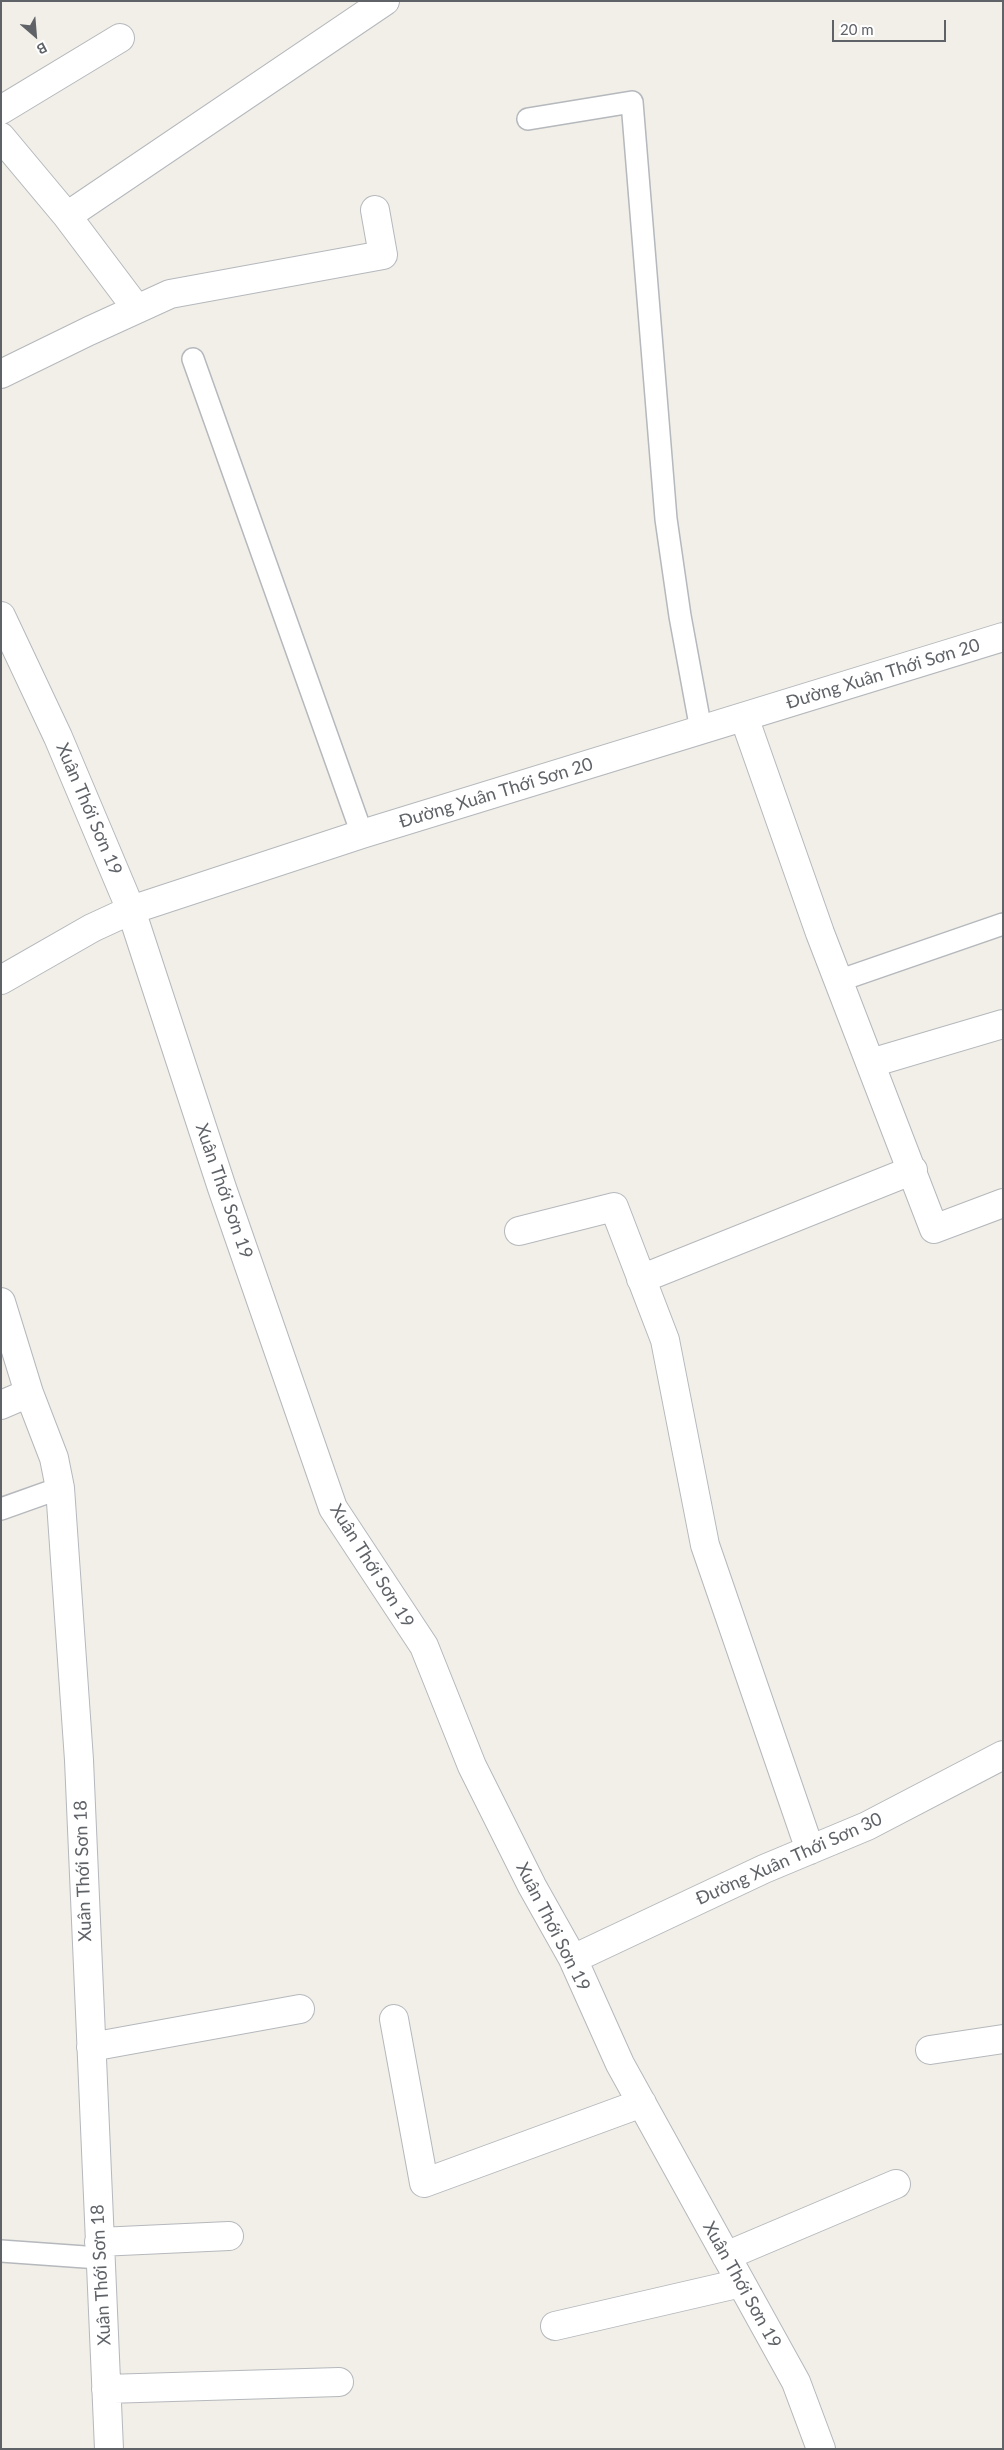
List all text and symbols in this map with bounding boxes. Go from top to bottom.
north arrow [10,10,60,60]
scale bar [834,10,948,42]
text: 20 m [840,20,874,38]
text: B [34,39,50,58]
street label: Đường Xuân Thới Sơn 20 [783,634,983,714]
street label: Xuân Thới Sơn 19 [51,740,127,878]
street label: Đường Xuân Thới Sơn 20 [396,753,596,833]
street label: Xuân Thới Sơn 19 [191,1121,257,1261]
street label: Xuân Thới Sơn 19 [325,1500,419,1632]
street label: Xuân Thới Sơn 18 [70,1800,96,1942]
street label: Đường Xuân Thới Sơn 30 [693,1808,885,1910]
street label: Xuân Thới Sơn 19 [511,1859,595,1995]
street label: Xuân Thới Sơn 18 [87,2204,115,2346]
street label: Xuân Thới Sơn 19 [698,2218,786,2352]

